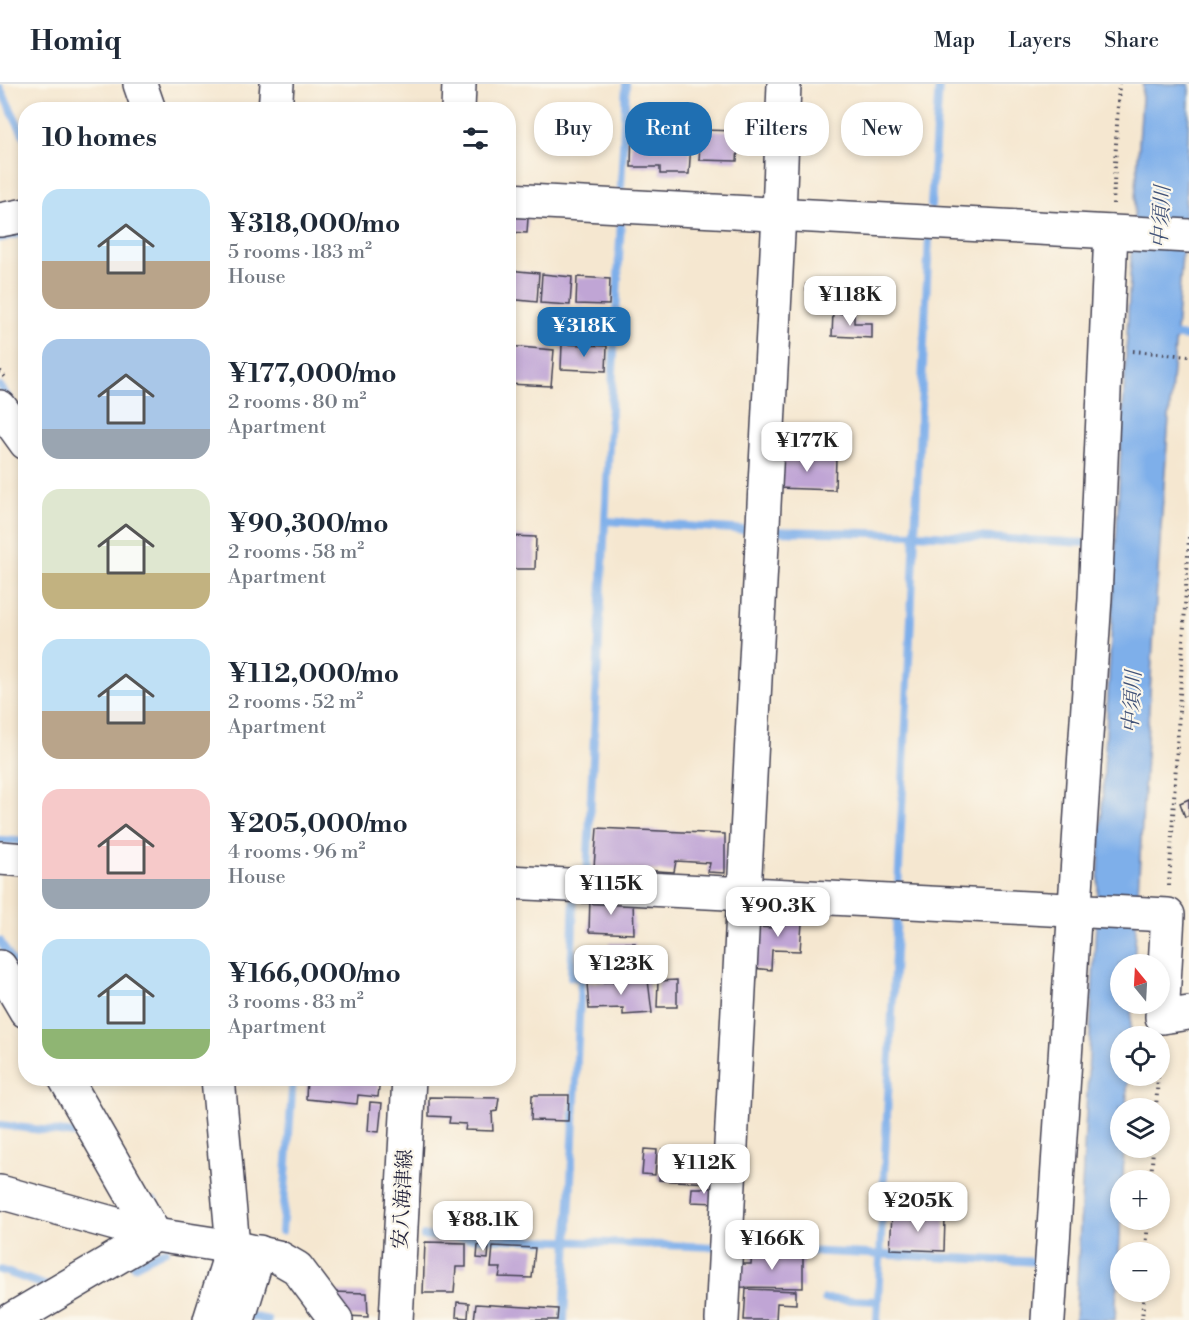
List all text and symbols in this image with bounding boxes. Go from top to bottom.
text: Homiq [30,24,121,59]
text: Map [934,28,975,54]
text: Layers [1008,28,1071,54]
text: Share [1104,28,1159,54]
chip: Buy [534,102,613,156]
chip: Rent [625,102,712,156]
chip: Filters [724,102,829,156]
chip: New [841,102,923,156]
text: 10 homes [42,122,157,154]
icon: filters [459,122,492,155]
water label: 中須川 [1147,183,1177,249]
text: ¥318,000/mo [228,208,400,240]
icon: home [90,213,162,285]
text: 5 rooms · 183 m² [228,240,372,265]
text: House [228,265,286,290]
pin: ¥118K [808,276,892,327]
text: ¥118K [818,283,882,308]
pin: ¥318K [542,307,626,358]
text: ¥318K [551,314,617,339]
text: ¥177,000/mo [228,358,397,390]
icon: home [90,363,162,435]
text: 2 rooms · 80 m² [228,390,366,415]
text: Apartment [228,415,326,440]
pin: ¥177K [765,422,849,473]
text: ¥177K [775,429,839,454]
text: ¥90,300/mo [228,508,389,540]
icon: home [90,513,162,585]
text: 2 rooms · 58 m² [228,540,364,565]
text: Apartment [228,565,326,590]
text: ¥112,000/mo [228,658,399,690]
icon: home [90,663,162,735]
water label: 中須川 [1118,668,1148,734]
text: 2 rooms · 52 m² [228,690,363,715]
text: Apartment [228,715,326,740]
text: ¥205,000/mo [228,808,408,840]
icon: home [90,813,162,885]
text: 4 rooms · 96 m² [228,840,366,865]
text: House [228,865,286,890]
pin: ¥115K [569,865,653,916]
text: ¥115K [579,872,643,897]
pin: ¥90.3K [729,887,827,938]
text: ¥90.3K [740,894,816,919]
pin: ¥123K [579,945,663,996]
text: ¥123K [588,952,654,977]
north arrow [1110,954,1170,1014]
map controls [1110,954,1170,1302]
text: ¥166,000/mo [228,958,401,990]
icon: home [90,963,162,1035]
text: 3 rooms · 83 m² [228,990,364,1015]
text: Apartment [228,1015,326,1040]
button: locate [1110,1026,1170,1086]
button: layers [1110,1098,1170,1158]
pin: ¥112K [662,1144,746,1195]
street label: 安八海津線 [388,1148,419,1250]
text: ¥112K [672,1151,736,1176]
button: + [1110,1170,1170,1230]
pin: ¥205K [876,1182,960,1233]
text: ¥205K [883,1189,953,1214]
pin: ¥88.1K [434,1201,532,1252]
text: ¥88.1K [447,1208,519,1233]
pin: ¥166K [730,1220,814,1271]
text: ¥166K [739,1227,805,1252]
button: − [1110,1242,1170,1302]

